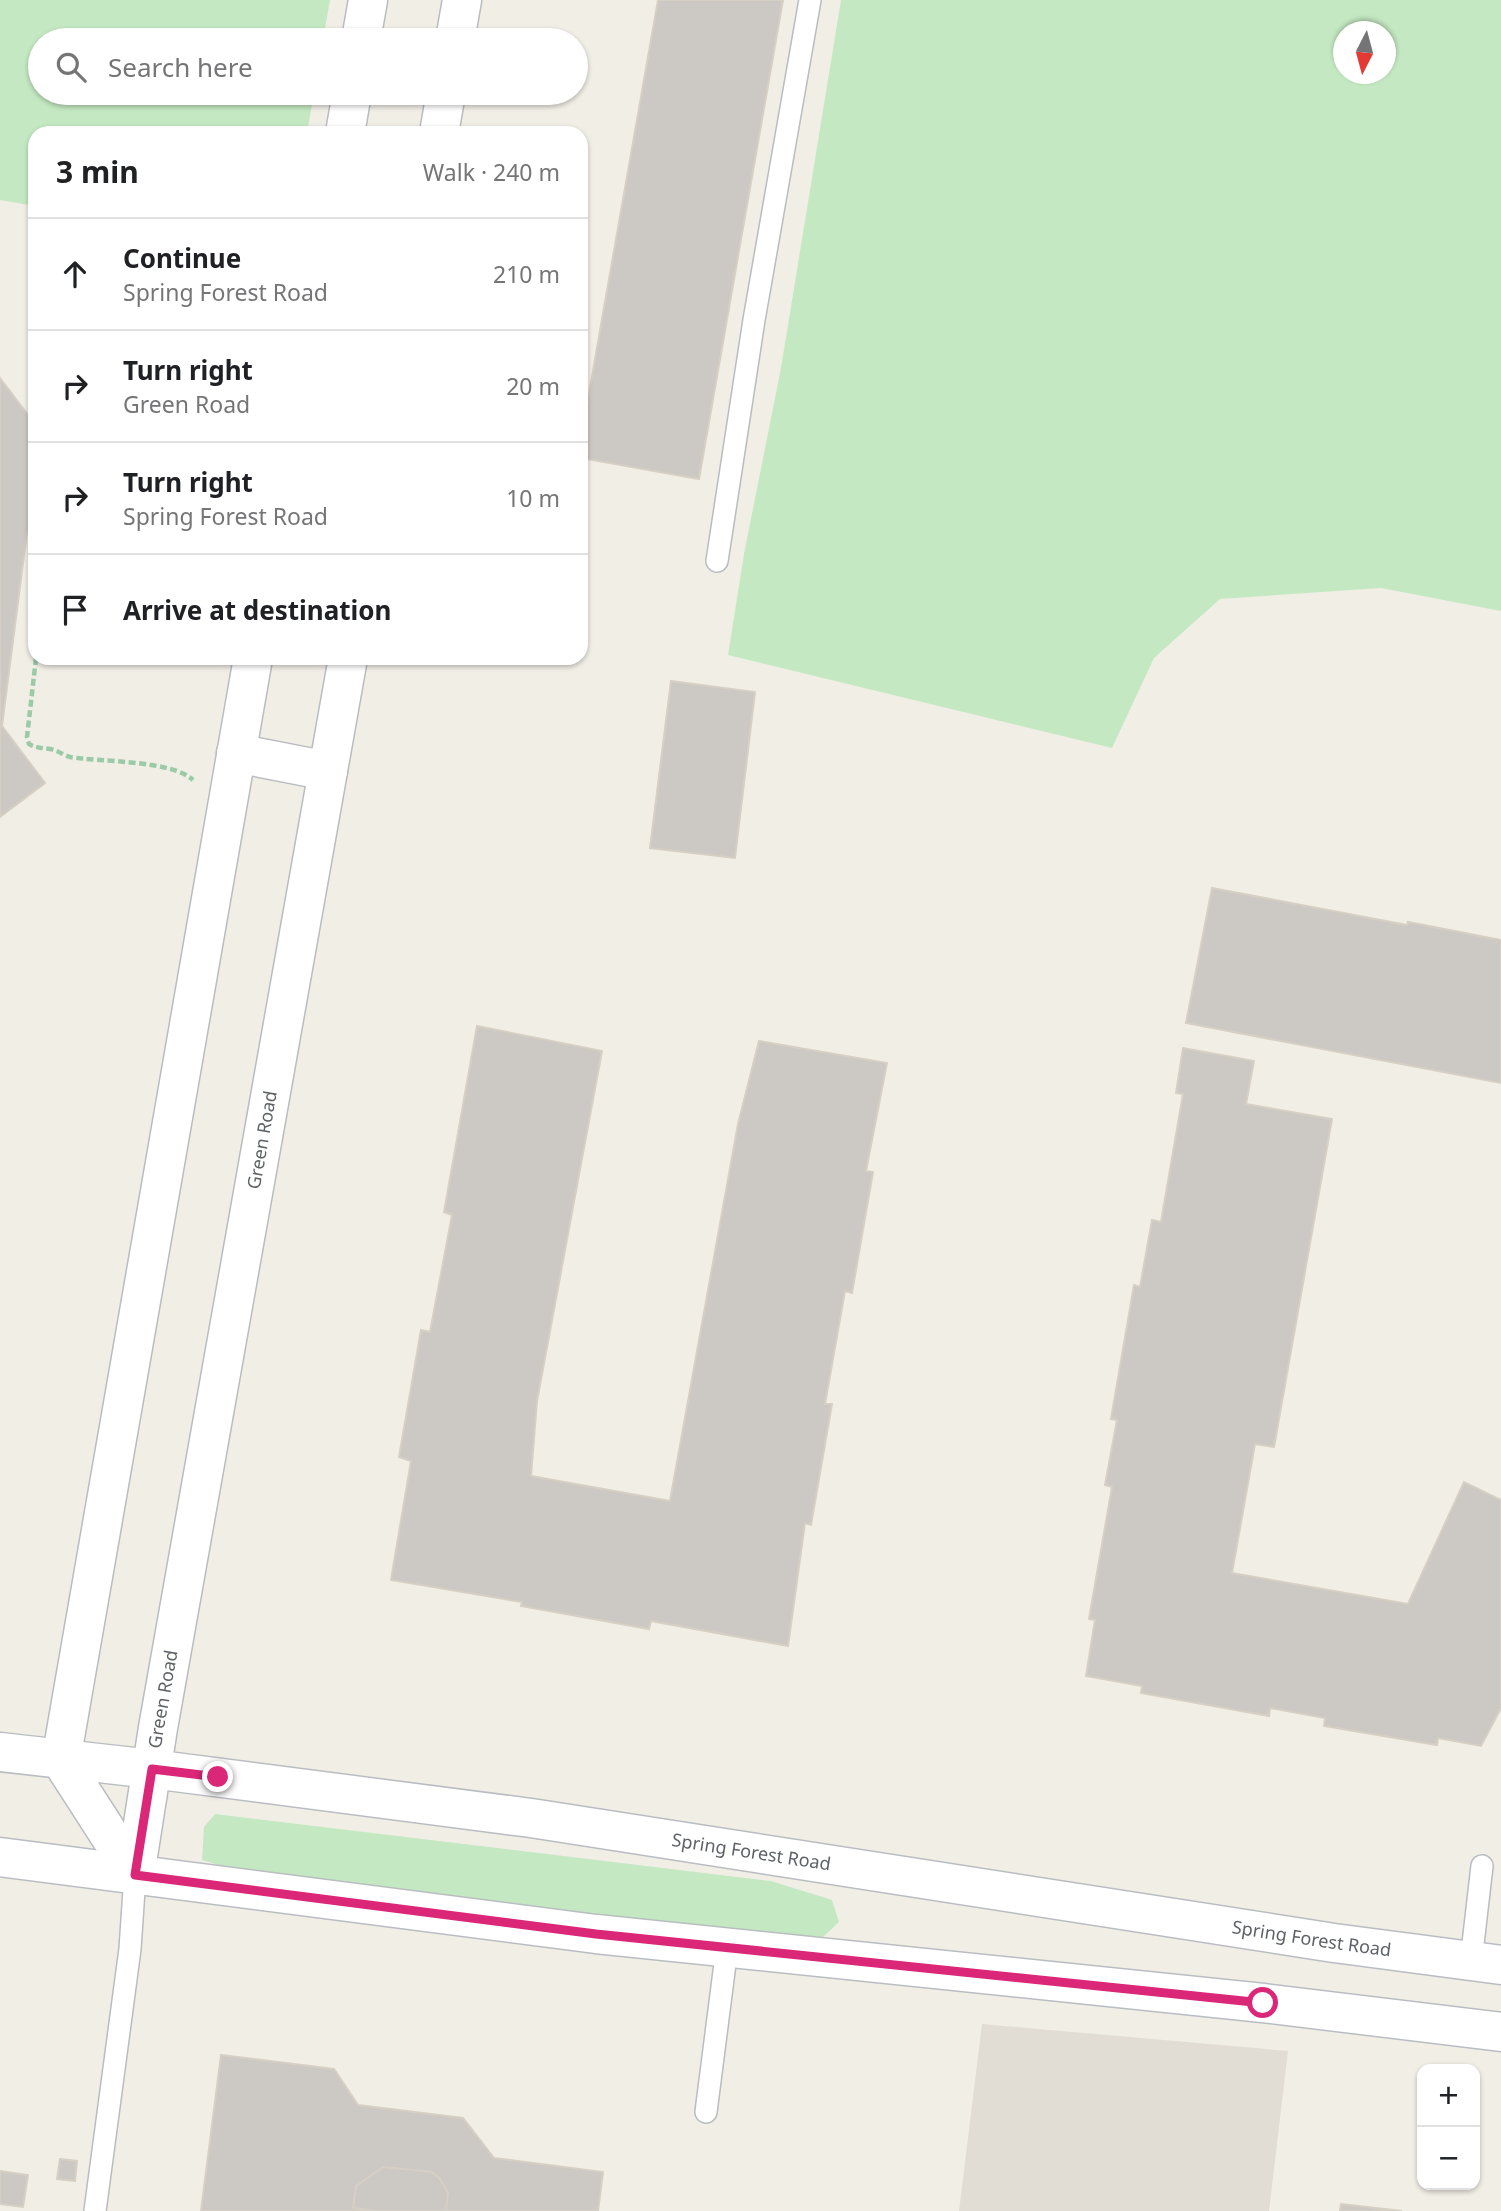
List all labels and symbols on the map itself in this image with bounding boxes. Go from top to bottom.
north arrow [1333,21,1396,84]
street label: Green Road [241,1089,282,1191]
street label: Green Road [142,1648,183,1750]
route end [202,1761,233,1792]
street label: Spring Forest Road [670,1827,833,1875]
street label: Spring Forest Road [1231,1914,1393,1961]
route start [1247,1987,1278,2018]

